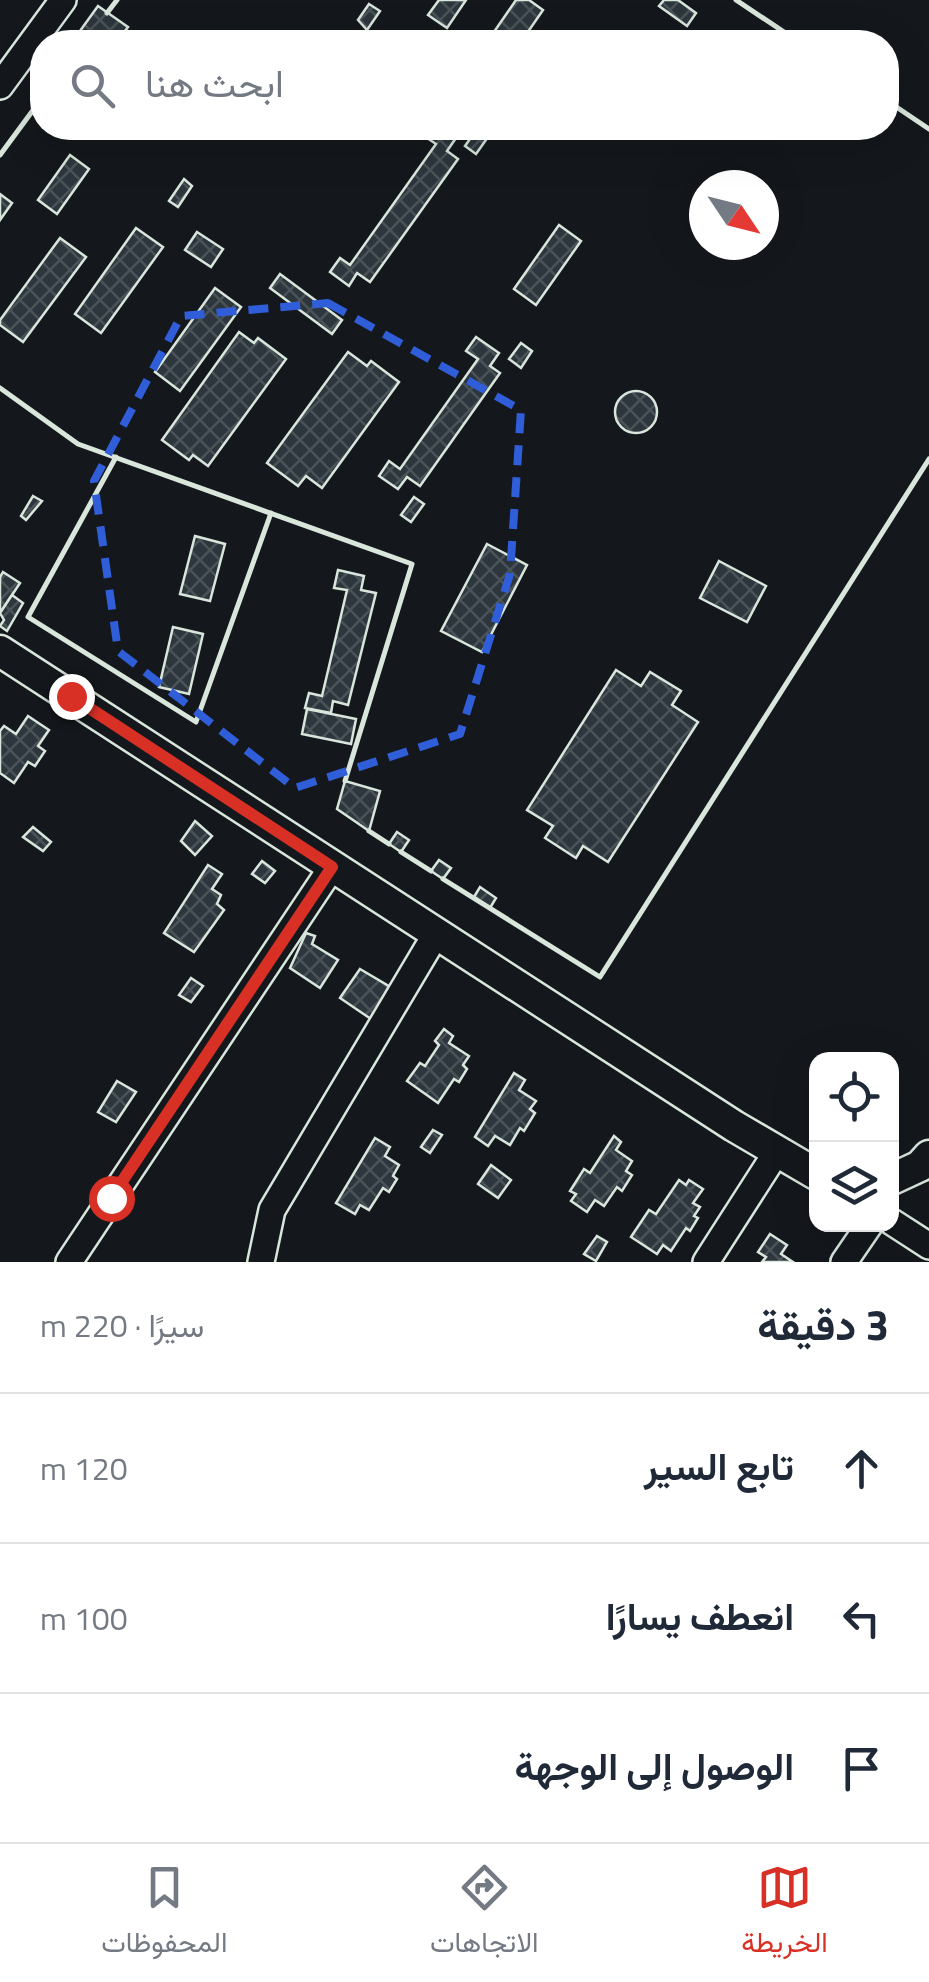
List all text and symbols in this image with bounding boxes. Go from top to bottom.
search box [30,30,899,140]
text: ابحث هنا [145,54,284,112]
icon: search [65,58,120,113]
north arrow [689,170,779,260]
route end [49,674,95,720]
map controls [809,1052,899,1232]
button: locate [809,1052,899,1142]
button: layers [809,1142,899,1232]
route start [89,1176,135,1222]
text: 3 دقيقة [757,1292,889,1356]
text: سيرًا · 220 m [40,1301,204,1349]
text: تابع السير [644,1437,794,1495]
icon: ahead [834,1441,889,1496]
text: 120 m [40,1444,128,1492]
text: انعطف يسارًا [606,1587,794,1645]
icon: left [834,1591,889,1646]
text: 100 m [40,1594,128,1642]
text: الوصول إلى الوجهة [515,1737,794,1795]
icon: arrive [834,1741,889,1796]
tab: المحفوظات [101,1860,227,1967]
tab: الاتجاهات [430,1860,539,1967]
tab: الخريطة [741,1860,828,1967]

